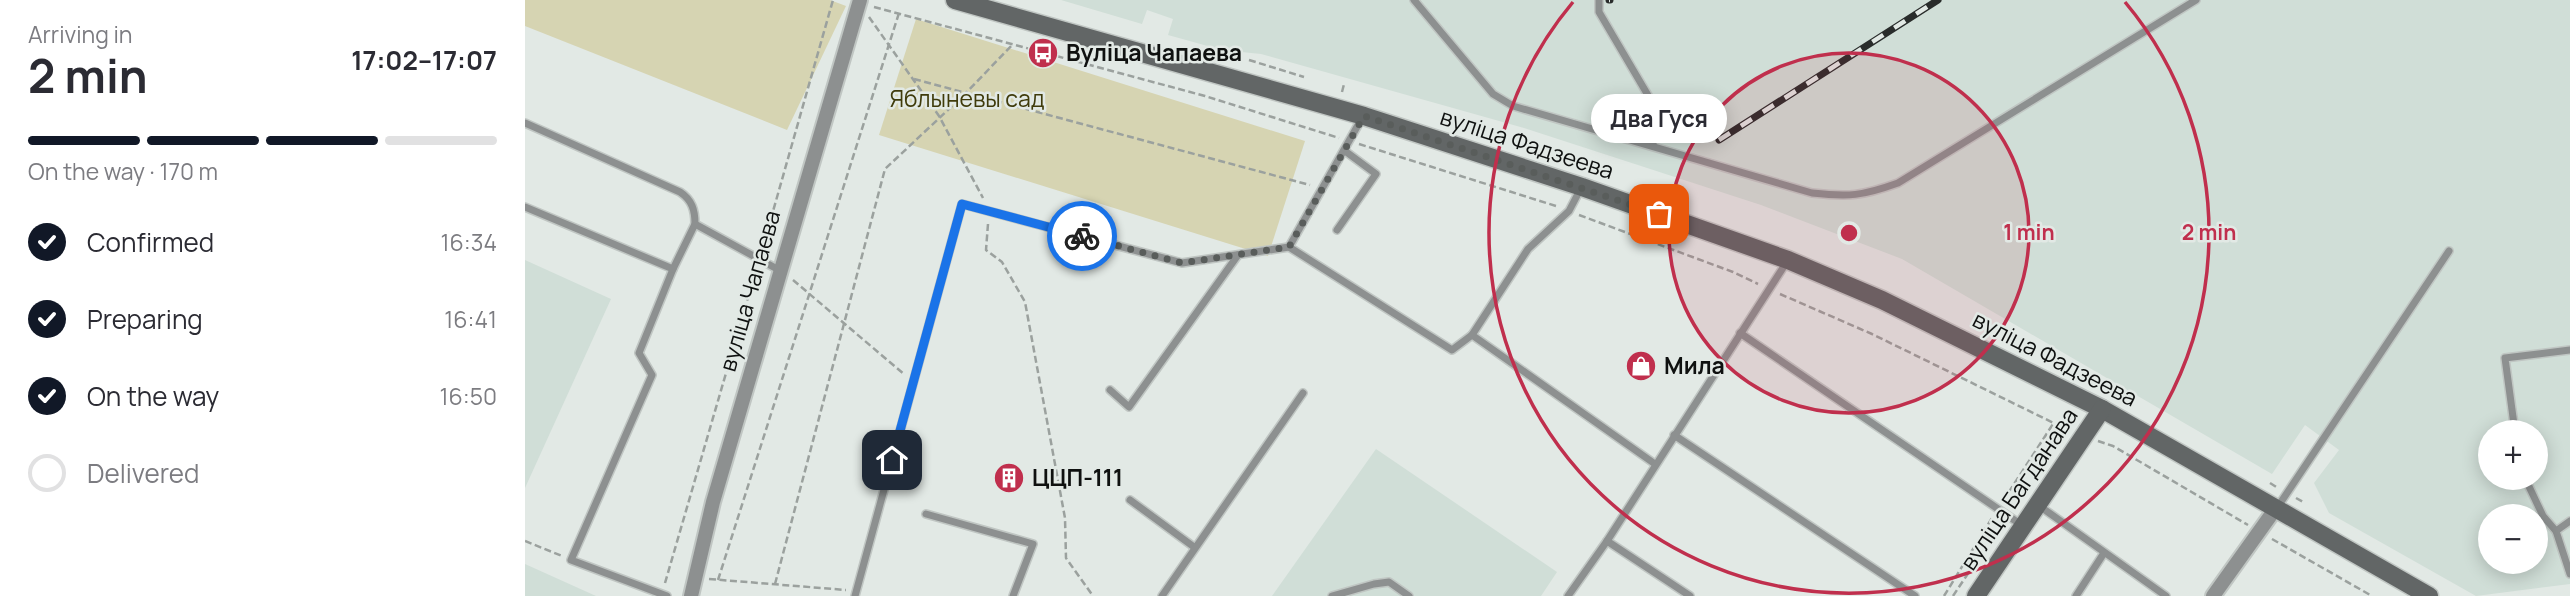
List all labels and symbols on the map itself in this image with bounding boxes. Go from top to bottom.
bus stop icon: Вуліца Чапаева [1026,36,1060,70]
place label: Вуліца Чапаева [1066,36,1242,68]
park label: Яблыневы сад [889,82,1045,114]
callout: Два Гуся [1591,95,1727,144]
street label: вуліца Фадзеева [1436,100,1618,186]
pin [1629,184,1689,244]
courier [1047,201,1117,271]
street label: вуліца Чапаева [711,206,787,375]
text: 1 min [2003,218,2055,246]
text: 2 min [2182,218,2236,246]
centre of rings [1837,221,1861,245]
street label: вуліца Фадзеева [1968,303,2143,413]
shop icon: Мила [1624,349,1658,383]
place label: Мила [1664,349,1725,381]
street label: вуліца Багданава [1952,401,2084,576]
pin [862,430,922,490]
building icon: ЦЦП-111 [992,461,1026,495]
place label: ЦЦП-111 [1032,461,1123,493]

